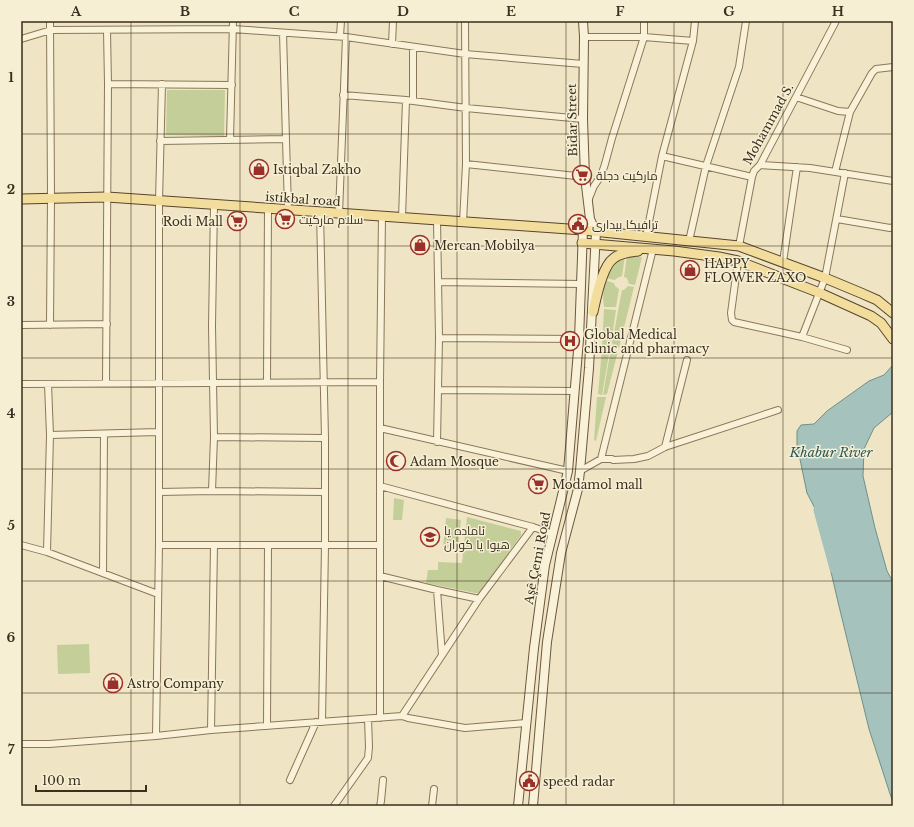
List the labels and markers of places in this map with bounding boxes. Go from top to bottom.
shop icon: Istiqbal Zakho [248,158,270,180]
place label: Istiqbal Zakho [273,162,361,177]
supermarket icon: ماركيت دجلة [571,164,593,186]
place label: ماركيت دجلة [596,168,658,183]
supermarket icon: سلام ماركيت [274,208,296,230]
supermarket icon: Rodi Mall [226,210,248,232]
place label: سلام ماركيت [299,212,363,228]
public building icon: ترافيكا بيدارى [567,213,589,235]
place label: Rodi Mall [163,214,223,229]
place label: ترافيكا بيدارى [592,217,659,232]
shop icon: Mercan Mobilya [409,234,431,256]
place label: Mercan Mobilya [434,238,535,253]
place label: HAPPY FLOWER ZAXO [704,256,806,285]
shop icon: HAPPY FLOWER ZAXO [679,259,701,281]
place label: Global Medical clinic and pharmacy [584,327,710,356]
hospital icon: Global Medical clinic and pharmacy [559,330,581,352]
mosque icon: Adam Mosque [385,450,407,472]
place label: Adam Mosque [409,454,499,469]
supermarket icon: Modamol mall [527,473,549,495]
place label: Modamol mall [552,477,643,492]
place label: ئاماده یا هیوا یا کوران [444,523,510,552]
school or university icon: ئاماده یا هیوا یا کوران [419,526,441,548]
shop icon: Astro Company [102,672,124,694]
place label: Astro Company [126,676,224,691]
public building icon: speed radar [518,770,540,792]
place label: speed radar [543,774,615,789]

